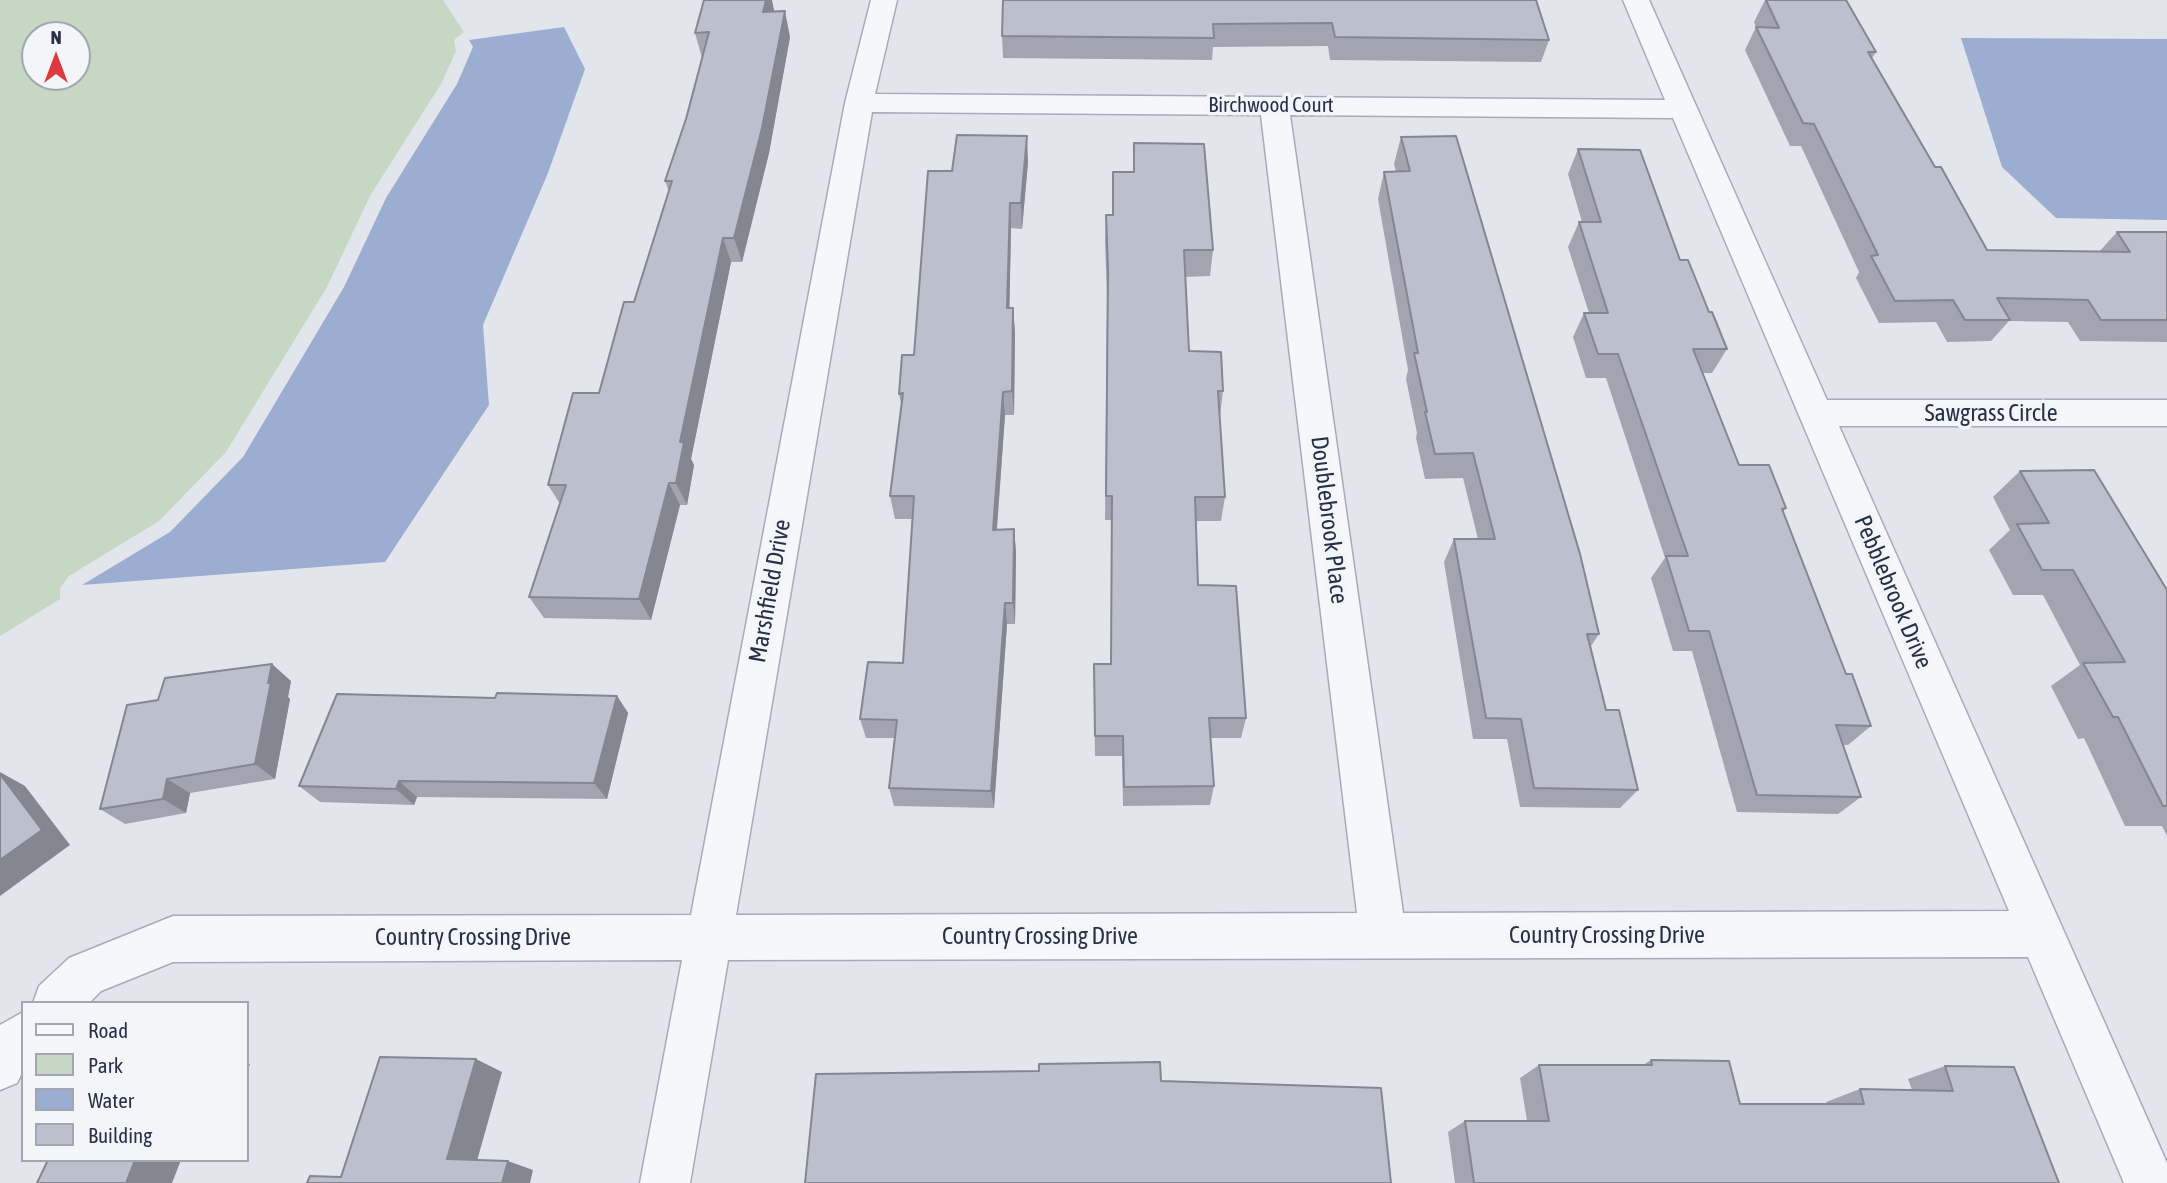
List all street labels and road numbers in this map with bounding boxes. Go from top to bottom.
street label: Birchwood Court [1208,92,1334,118]
street label: Sawgrass Circle [1924,399,2058,427]
street label: Doublebrook Place [1304,435,1354,605]
street label: Pebblebrook Drive [1848,511,1938,673]
street label: Marshfield Drive [743,517,797,665]
street label: Country Crossing Drive [1509,921,1705,949]
street label: Country Crossing Drive [942,922,1138,950]
street label: Country Crossing Drive [375,923,571,951]

